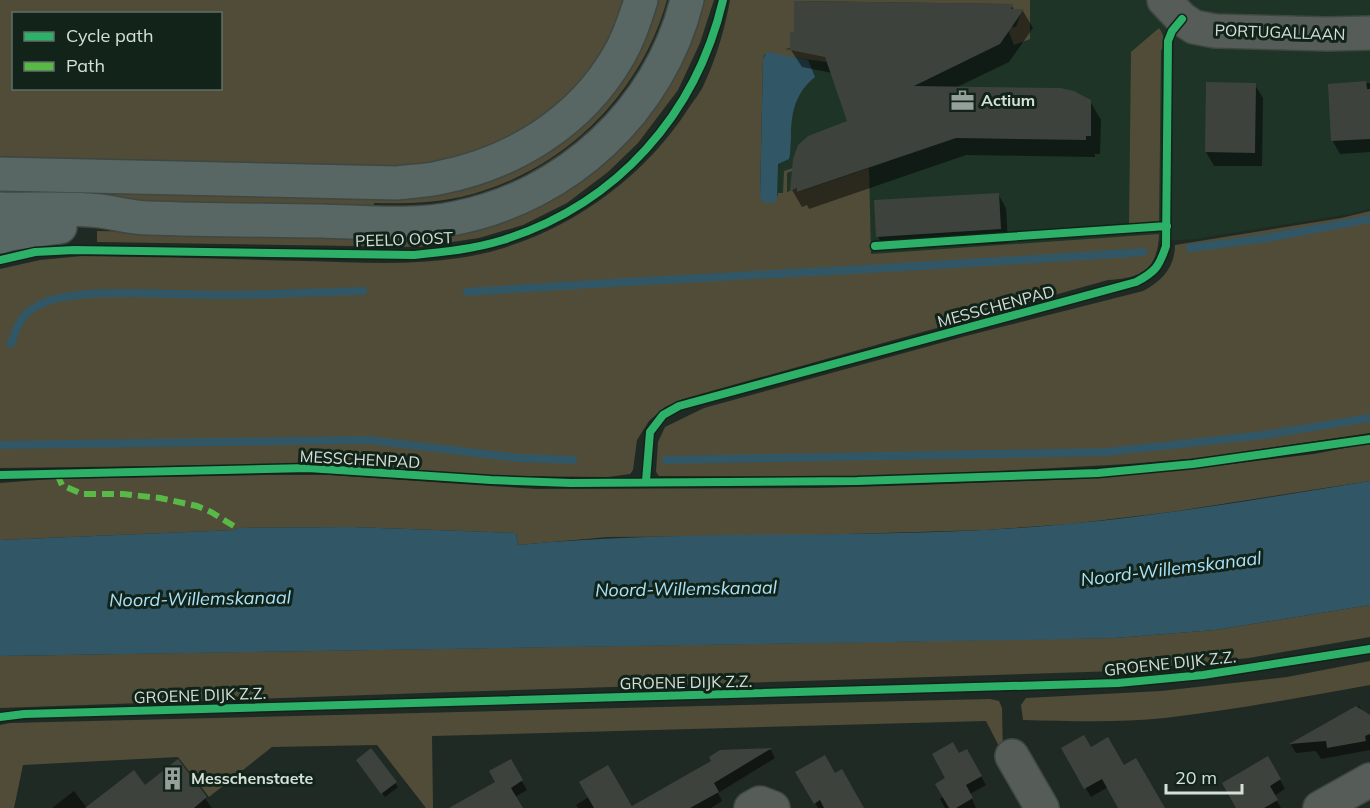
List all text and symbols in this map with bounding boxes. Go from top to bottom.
legend [12,12,222,90]
street label: PORTUGALLAAN [1214,20,1346,44]
text: Cycle path [66,24,153,47]
text: Path [66,54,105,77]
office icon: Actium [950,87,976,113]
place label: Actium [981,90,1035,110]
street label: PEELO OOST [355,227,454,251]
street label: MESSCHENPAD [935,281,1057,331]
street label: MESSCHENPAD [299,446,421,472]
water label: Noord-Willemskanaal [1079,546,1263,591]
water label: Noord-Willemskanaal [595,575,778,602]
water label: Noord-Willemskanaal [109,585,292,612]
street label: GROENE DIJK Z.Z. [1103,646,1237,680]
street label: GROENE DIJK Z.Z. [620,671,752,693]
street label: GROENE DIJK Z.Z. [133,683,267,707]
scale bar [1166,757,1242,795]
building icon: Messchenstaete [160,765,186,791]
text: 20 m [1175,766,1217,789]
place label: Messchenstaete [191,768,313,788]

